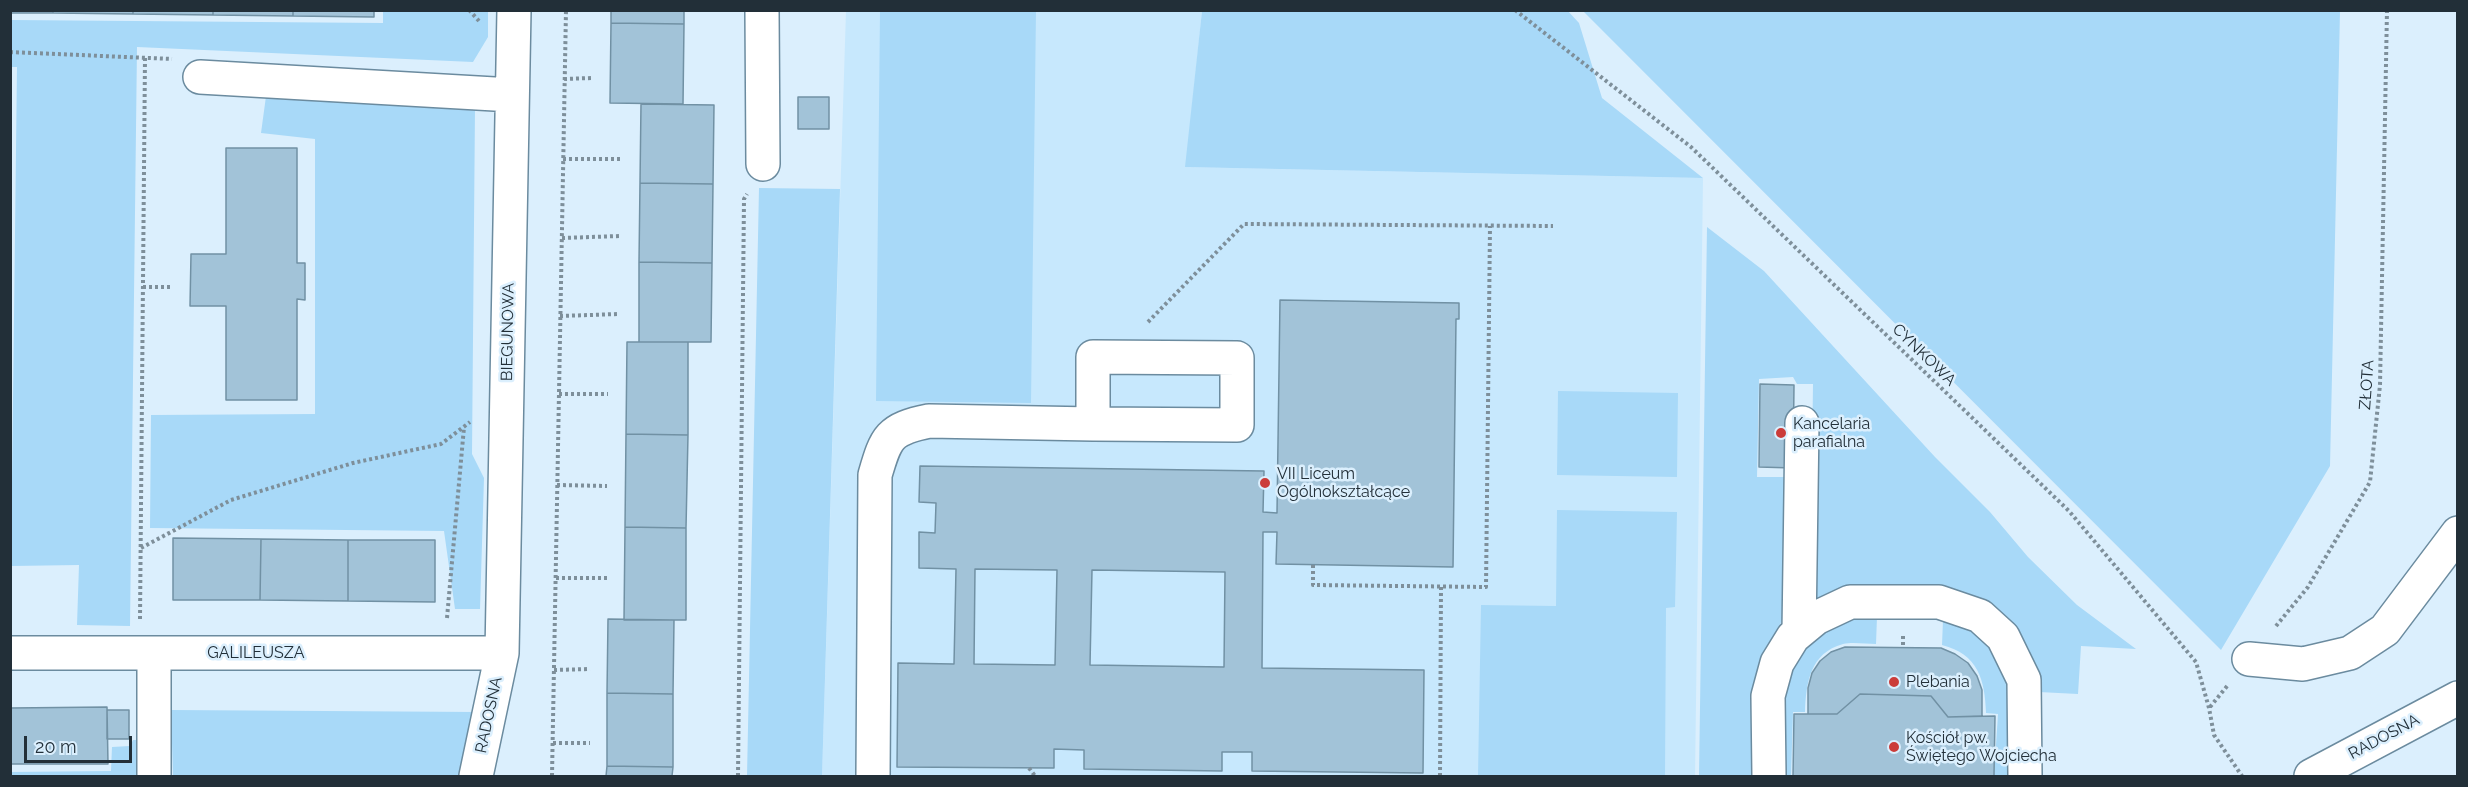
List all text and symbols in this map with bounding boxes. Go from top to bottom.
street label: BIEGUNOWA [498,283,518,381]
street label: CYNKOWA [1888,320,1960,390]
street label: ZŁOTA [2356,359,2378,411]
place label: Kancelaria parafialna [1793,414,1870,452]
marker: Kancelaria parafialna [1774,426,1788,440]
place label: VII Liceum Ogólnokształcące [1277,464,1410,502]
marker: VII Liceum Ogólnokształcące [1258,476,1272,490]
street label: GALILEUSZA [207,643,305,663]
place label: Plebania [1906,672,1970,692]
street label: RADOSNA [472,675,506,755]
marker: Plebania [1887,675,1901,689]
street label: RADOSNA [2345,710,2423,764]
scale bar [27,724,135,762]
place label: Kościół pw. Świętego Wojciecha [1906,728,2057,766]
text: 20 m [35,736,77,757]
marker: Kościół pw. Świętego Wojciecha [1887,740,1901,754]

